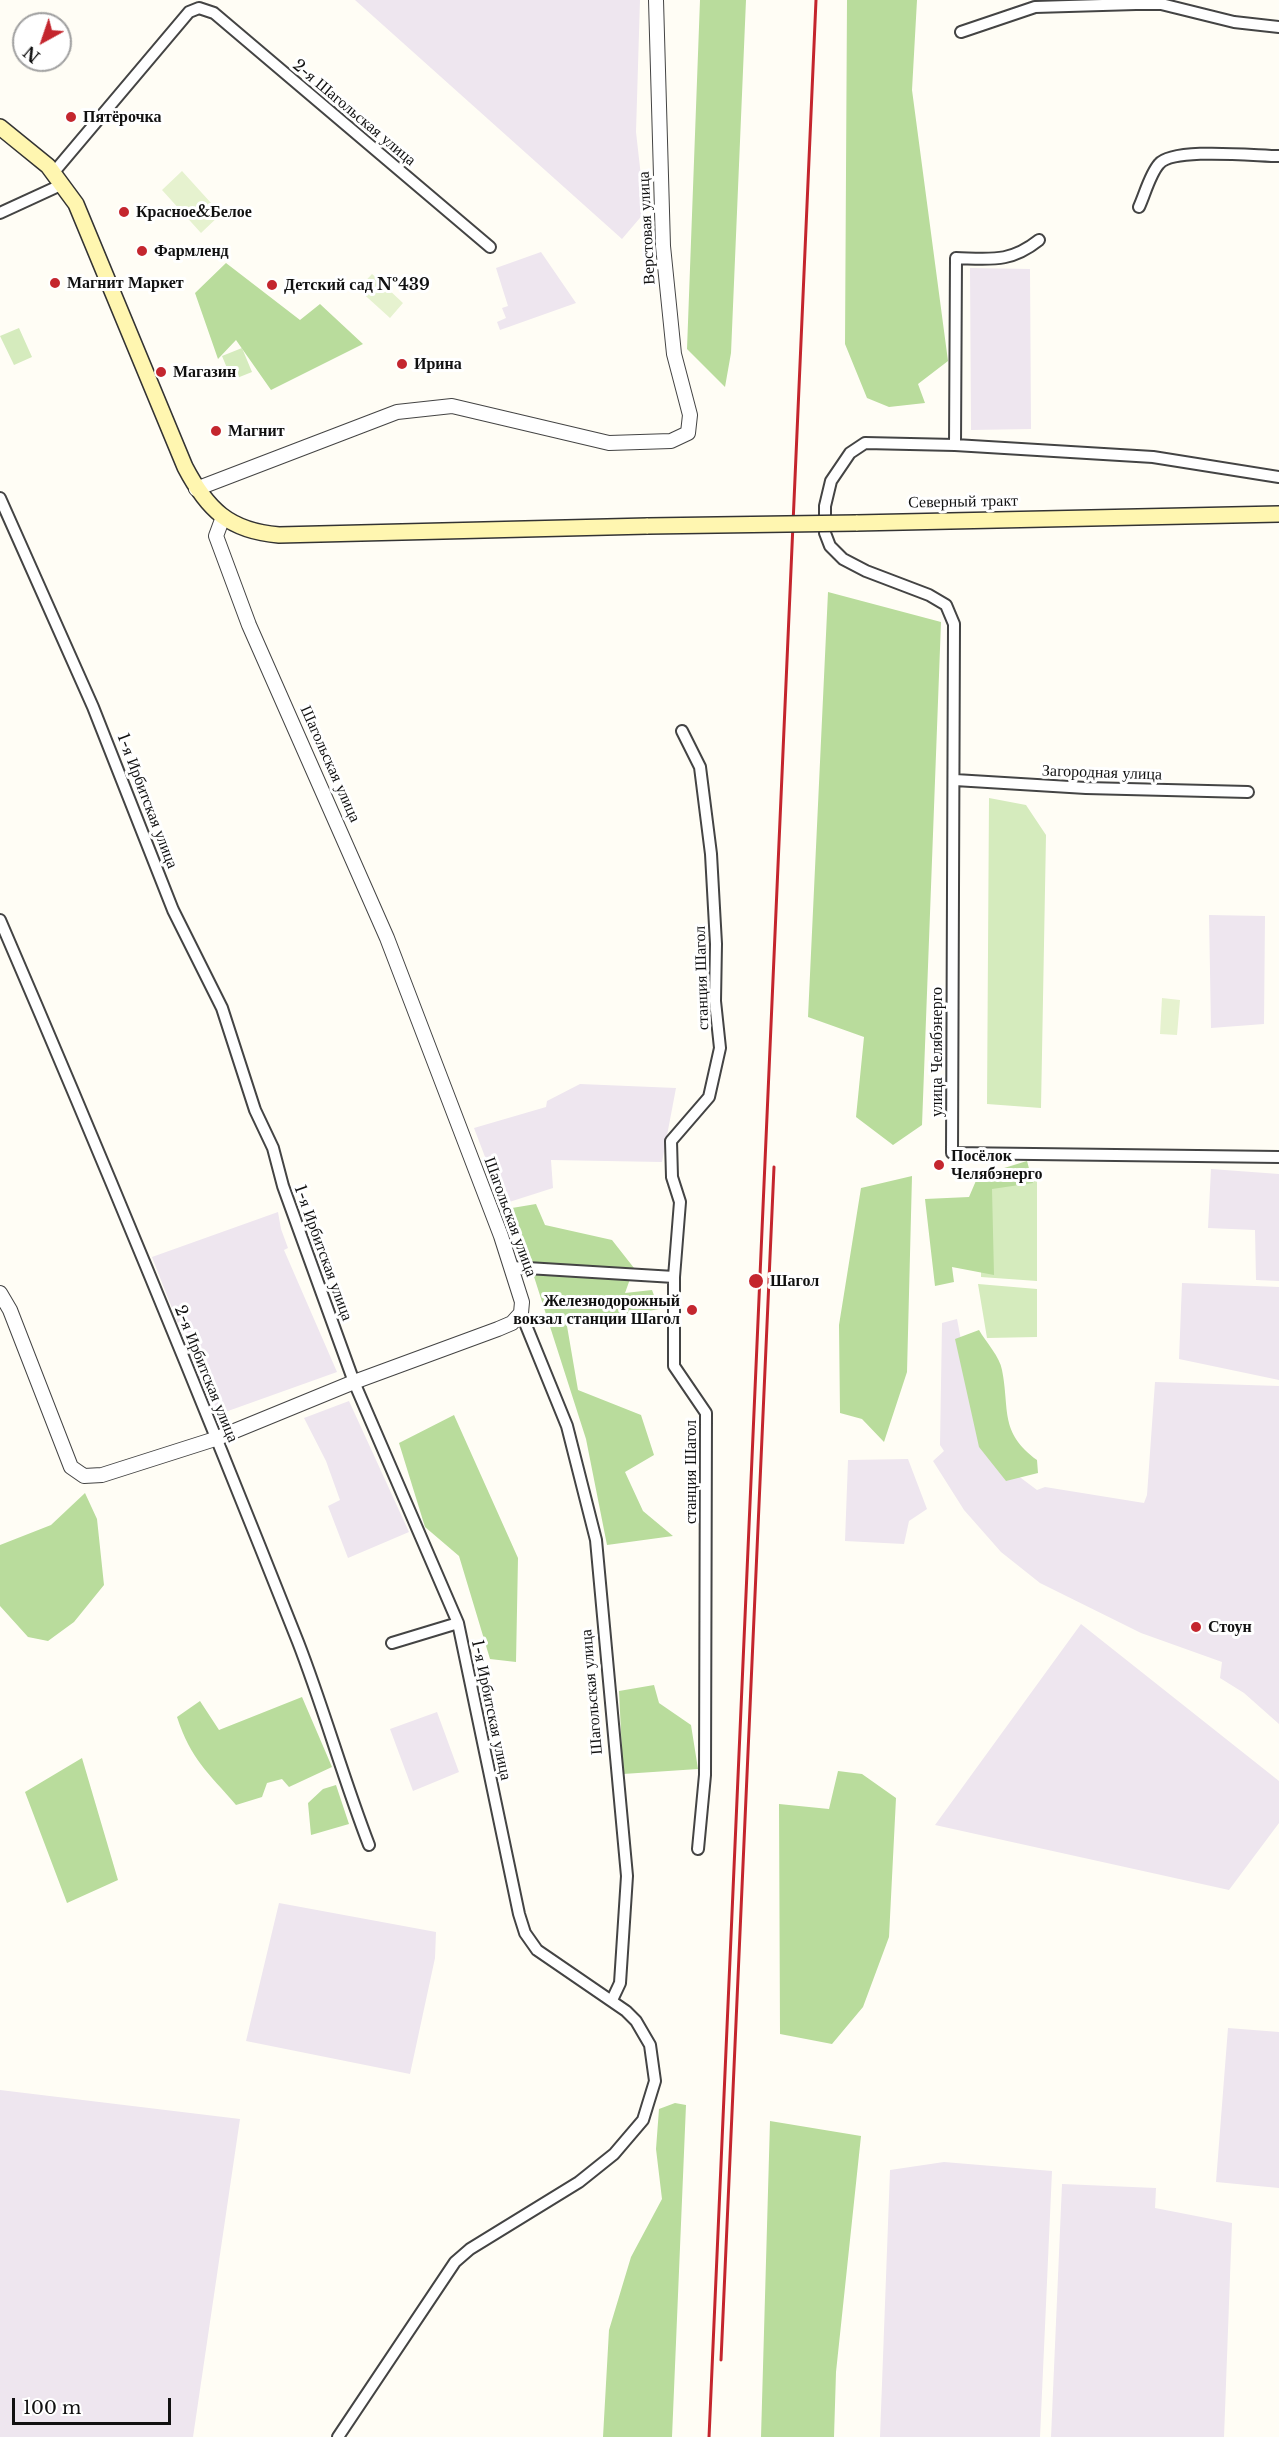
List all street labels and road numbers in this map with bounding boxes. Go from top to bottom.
street label: 2-я Шагольская улица [289,56,419,170]
street label: Верстовая улица [634,171,660,285]
street label: Северный тракт [908,491,1018,513]
street label: Шагольская улица [296,703,364,825]
street label: 1-я Ирбитская улица [112,731,182,871]
street label: Загородная улица [1042,761,1162,785]
street label: станция Шагол [691,926,713,1030]
street label: улица Челябэнерго [927,987,947,1117]
street label: Шагольская улица [479,1155,541,1279]
street label: 1-я Ирбитская улица [290,1182,356,1324]
street label: 2-я Ирбитская улица [170,1303,242,1445]
street label: станция Шагол [681,1420,701,1524]
street label: Шагольская улица [577,1629,607,1755]
street label: 1-я Ирбитская улица [467,1638,515,1782]

